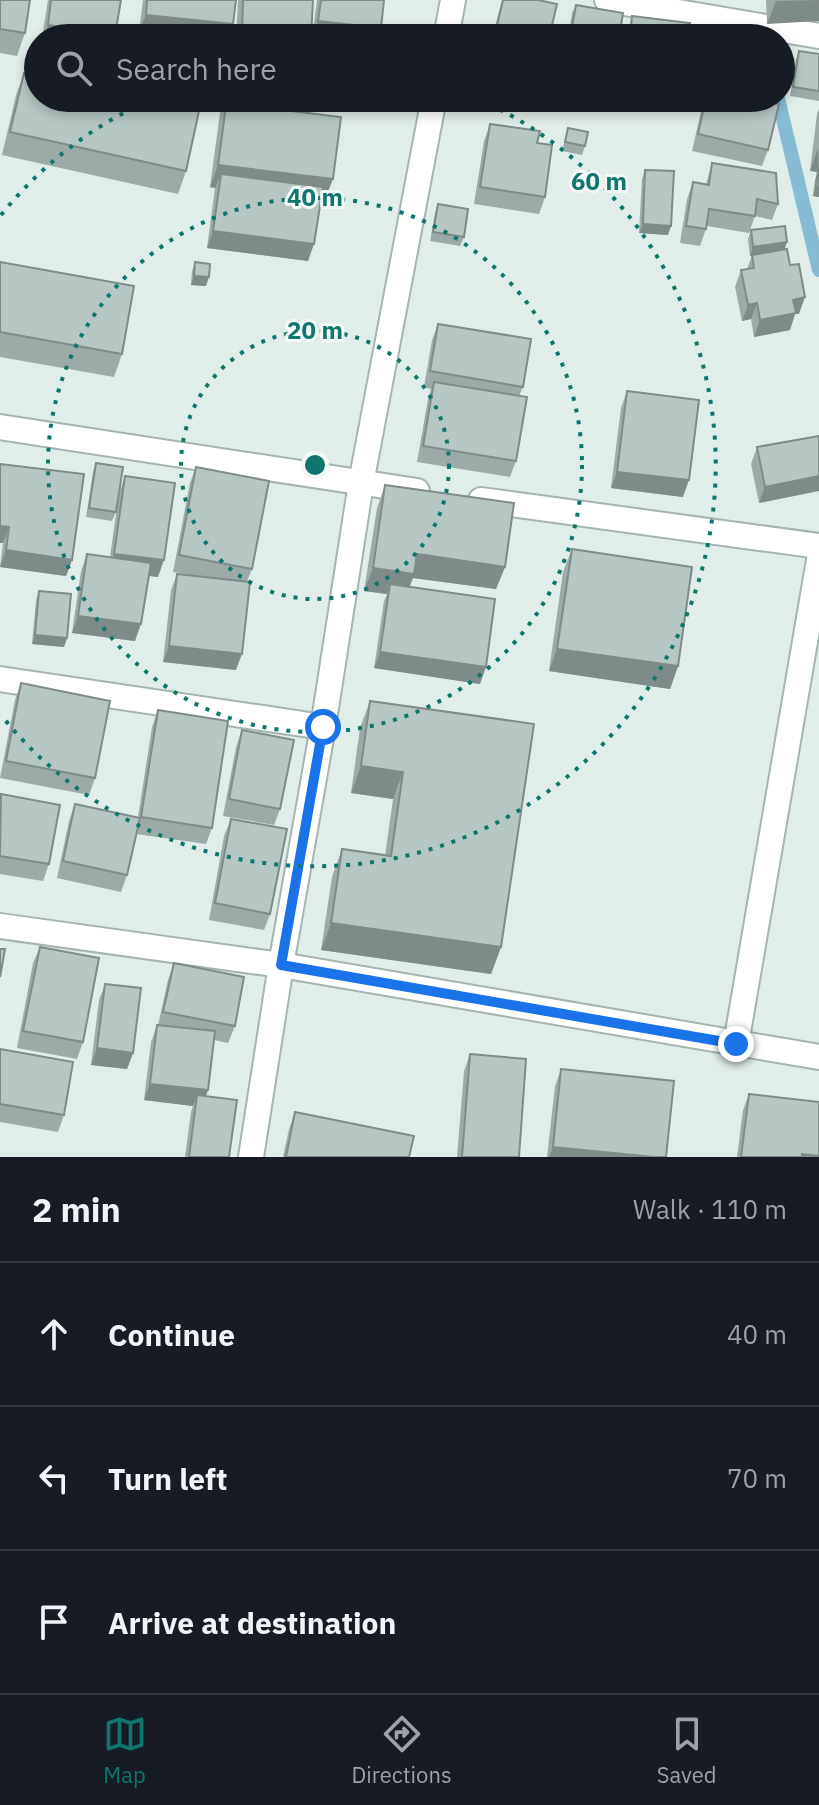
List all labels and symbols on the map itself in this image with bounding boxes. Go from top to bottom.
text: 60 m [571,165,627,197]
text: 40 m [287,181,343,213]
text: 20 m [287,314,343,346]
centre of rings [301,451,329,479]
route start [305,709,341,745]
route end [718,1026,754,1062]

